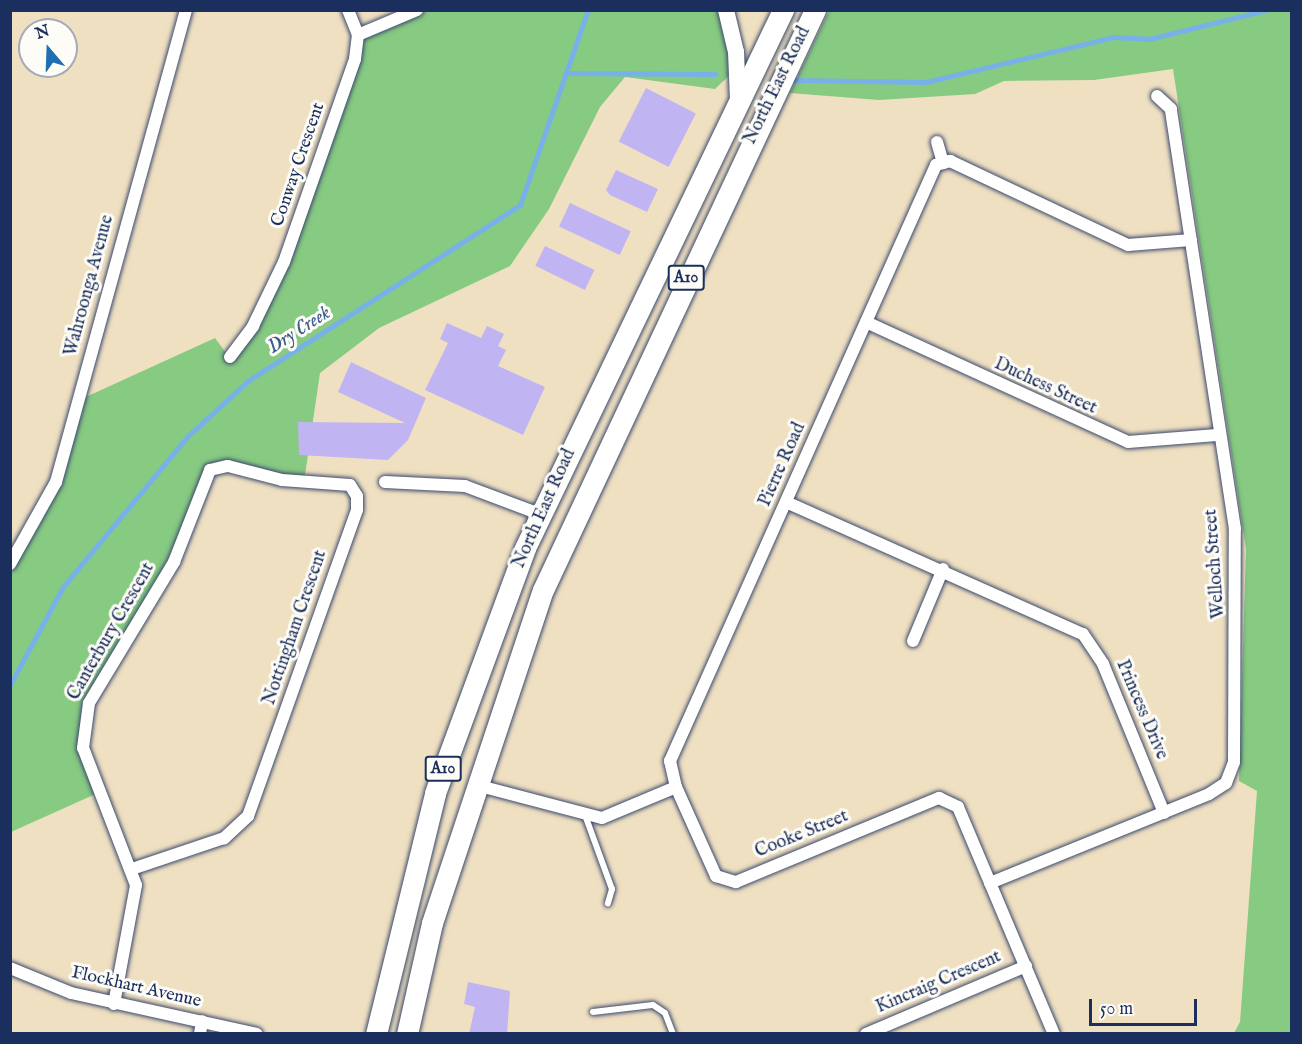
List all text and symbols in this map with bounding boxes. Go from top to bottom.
north arrow [18,18,78,78]
text: N [33,21,53,45]
street label: North East Road [740,24,816,148]
street label: Conway Crescent [268,100,330,230]
street label: Wahroonga Avenue [61,213,119,359]
road number: A10 [666,265,706,291]
water label: Dry Creek [263,301,335,359]
street label: Duchess Street [990,354,1100,420]
street label: Pierre Road [755,420,811,510]
street label: North East Road [509,446,581,572]
street label: Welloch Street [1201,508,1231,620]
street label: Nottingham Crescent [259,548,333,708]
street label: Canterbury Crescent [64,559,160,705]
street label: Princess Drive [1110,657,1172,763]
road number: A10 [424,756,462,782]
street label: Cooke Street [752,807,852,863]
street label: Kincraig Crescent [873,947,1005,1019]
street label: Flockhart Avenue [69,963,203,1013]
scale bar [1092,987,1200,1025]
text: 50 m [1100,998,1133,1021]

